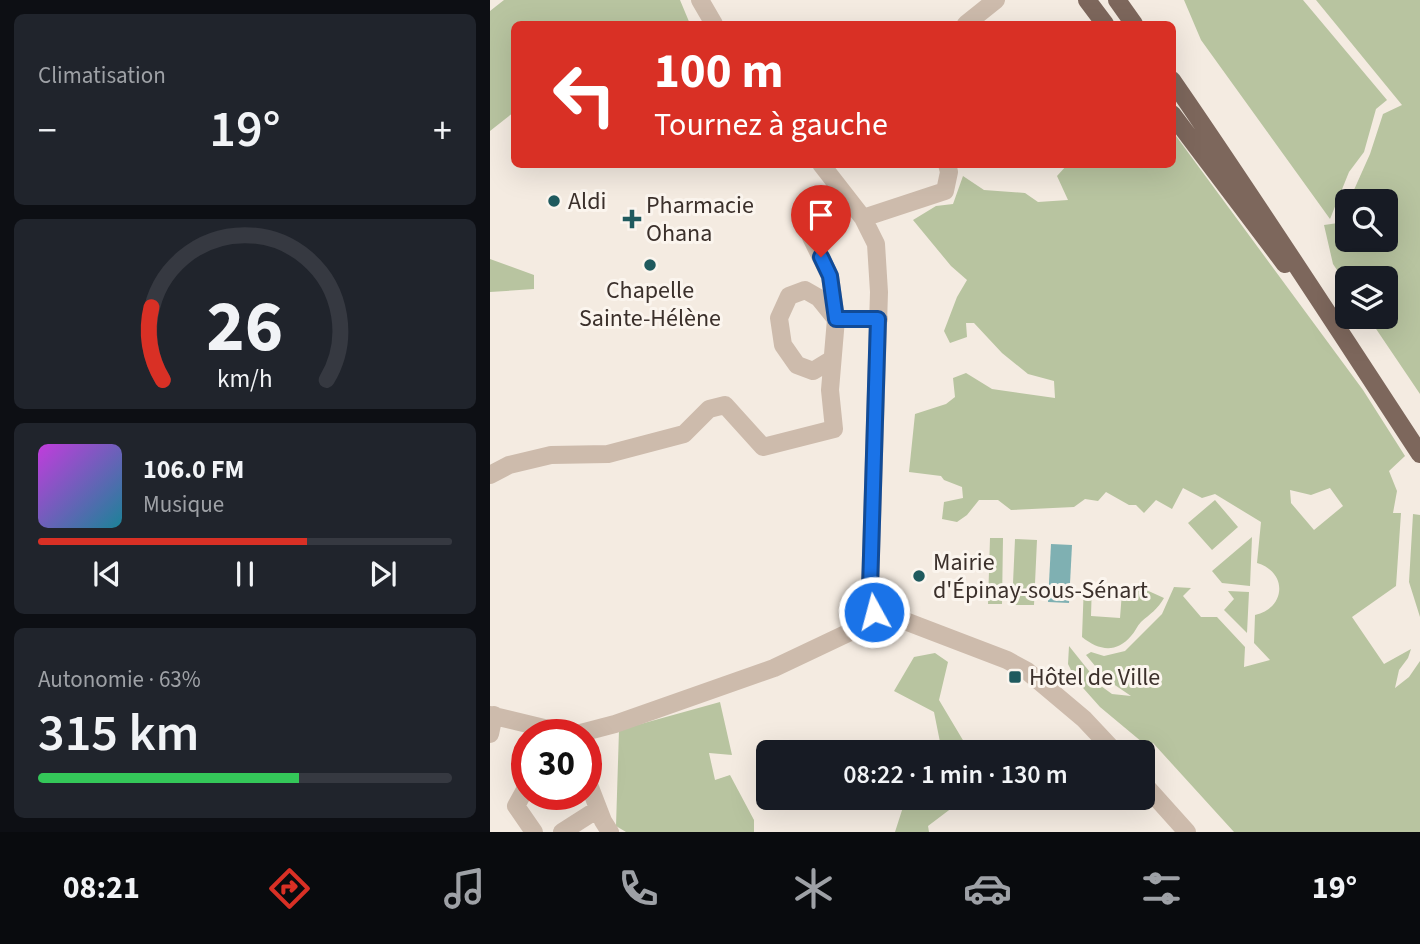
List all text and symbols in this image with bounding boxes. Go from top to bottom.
text: 100 m [654,37,783,107]
icon: left [539,49,630,140]
text: Climatisation [38,59,166,92]
text: 19° [209,93,281,167]
text: Tournez à gauche [654,102,888,148]
text: − [38,104,57,158]
text: + [433,104,452,158]
place label: Aldi [568,184,606,219]
pin [791,185,851,257]
place label: Pharmacie Ohana [646,188,754,251]
map controls [1335,189,1398,329]
button: search [1335,189,1398,252]
marker: Aldi [546,193,562,209]
icon: arrive [802,196,840,234]
marker: Pharmacie Ohana [624,211,640,227]
marker: Chapelle Sainte-Hélène [642,257,658,273]
button: layers [1335,266,1398,329]
place label: Chapelle Sainte-Hélène [579,273,721,336]
text: 26 [207,275,283,379]
text: km/h [217,361,273,397]
text: 106.0 FM [143,451,244,488]
text: Musique [143,488,224,521]
place label: Mairie d'Épinay-sous-Sénart [933,545,1148,608]
icon: previous [88,555,126,593]
icon: pause [226,555,264,593]
icon: next [364,555,402,593]
marker: Mairie d'Épinay-sous-Sénart [911,568,927,584]
position arrow [837,575,911,649]
place label: Hôtel de Ville [1029,660,1160,695]
text: Autonomie · 63% [38,663,201,696]
marker: Hôtel de Ville [1007,669,1023,685]
text: 315 km [38,697,199,771]
speed limit sign: 30 [511,719,602,810]
text: 08:22 · 1 min · 130 m [843,756,1068,793]
icon: directions [265,864,314,913]
icon: music [440,864,489,913]
icon: phone [614,864,663,913]
icon: climate [789,864,838,913]
icon: car [963,864,1012,913]
icon: filters [1137,864,1186,913]
text: 08:21 [63,865,140,911]
text: 19° [1312,865,1357,911]

